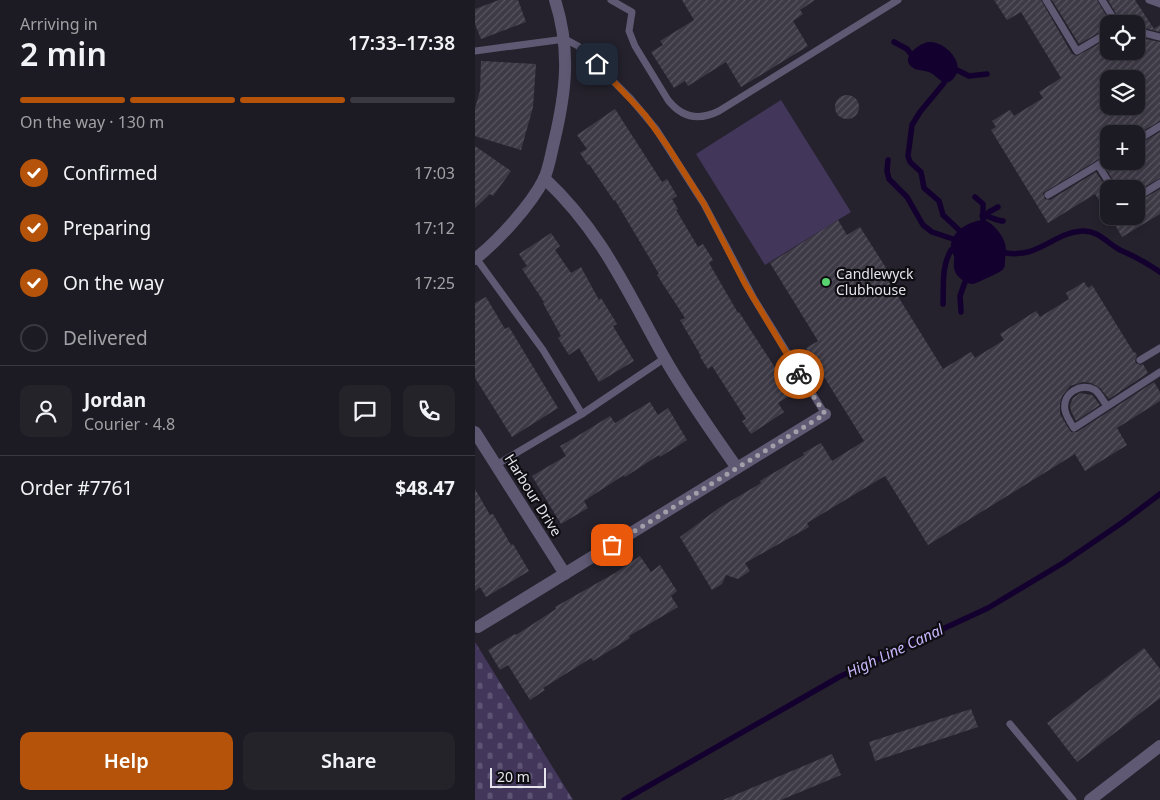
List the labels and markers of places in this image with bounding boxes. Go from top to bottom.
pin [576,43,618,85]
place label: Candlewyck Clubhouse [836,264,914,299]
marker: Candlewyck Clubhouse [820,276,832,288]
pin [591,524,633,566]

